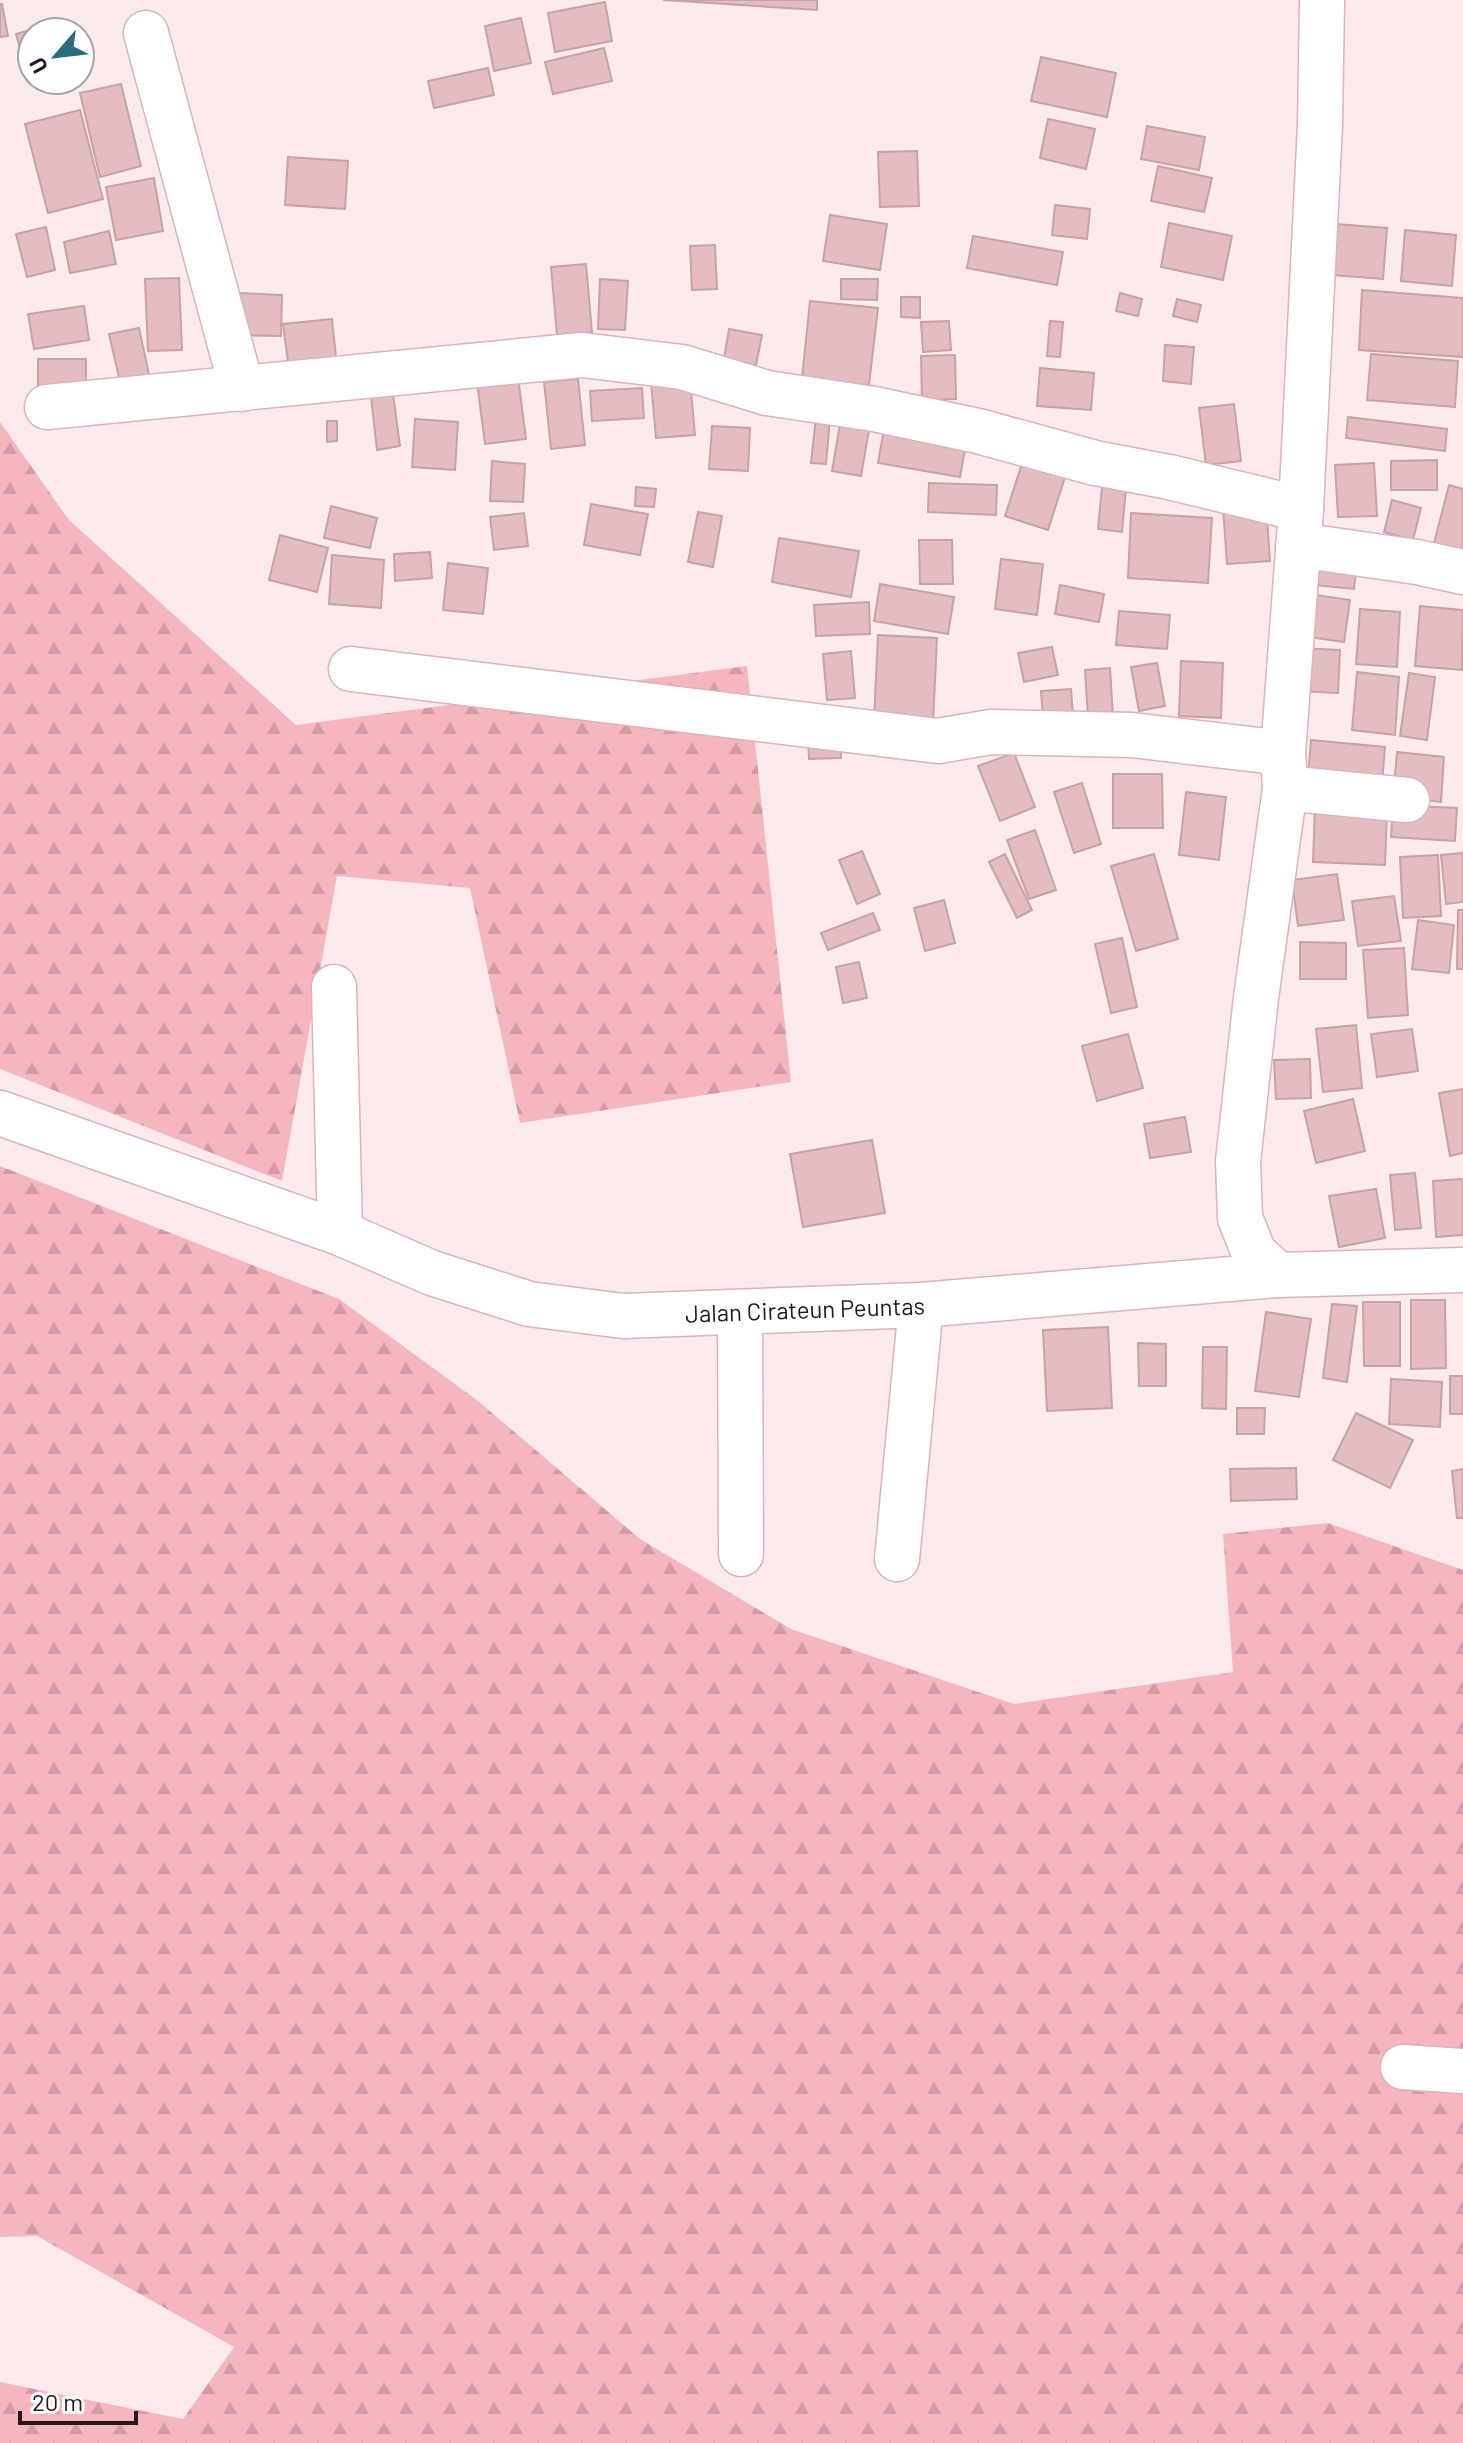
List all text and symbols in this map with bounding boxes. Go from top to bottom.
north arrow [16,16,96,96]
text: U [23,54,52,78]
street label: Jalan Cirateun Peuntas [685,1290,925,1328]
scale bar [20,2375,136,2425]
text: 20 m [32,2387,83,2416]

